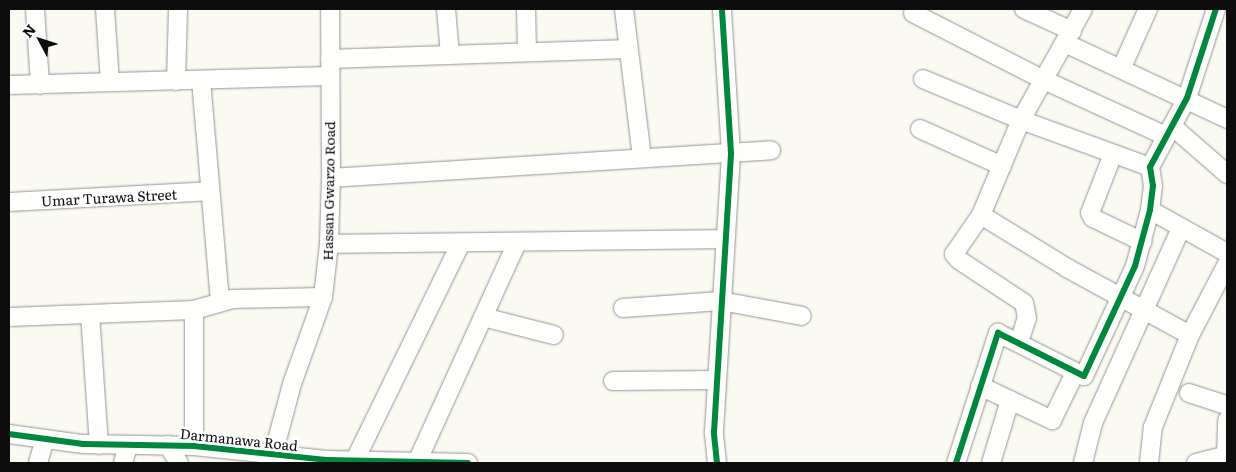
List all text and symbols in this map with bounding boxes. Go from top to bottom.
north arrow [15,15,65,65]
text: N [17,19,40,41]
street label: Hassan Gwarzo Road [318,121,338,261]
street label: Umar Turawa Street [40,185,178,209]
street label: Darmanawa Road [179,424,299,454]

